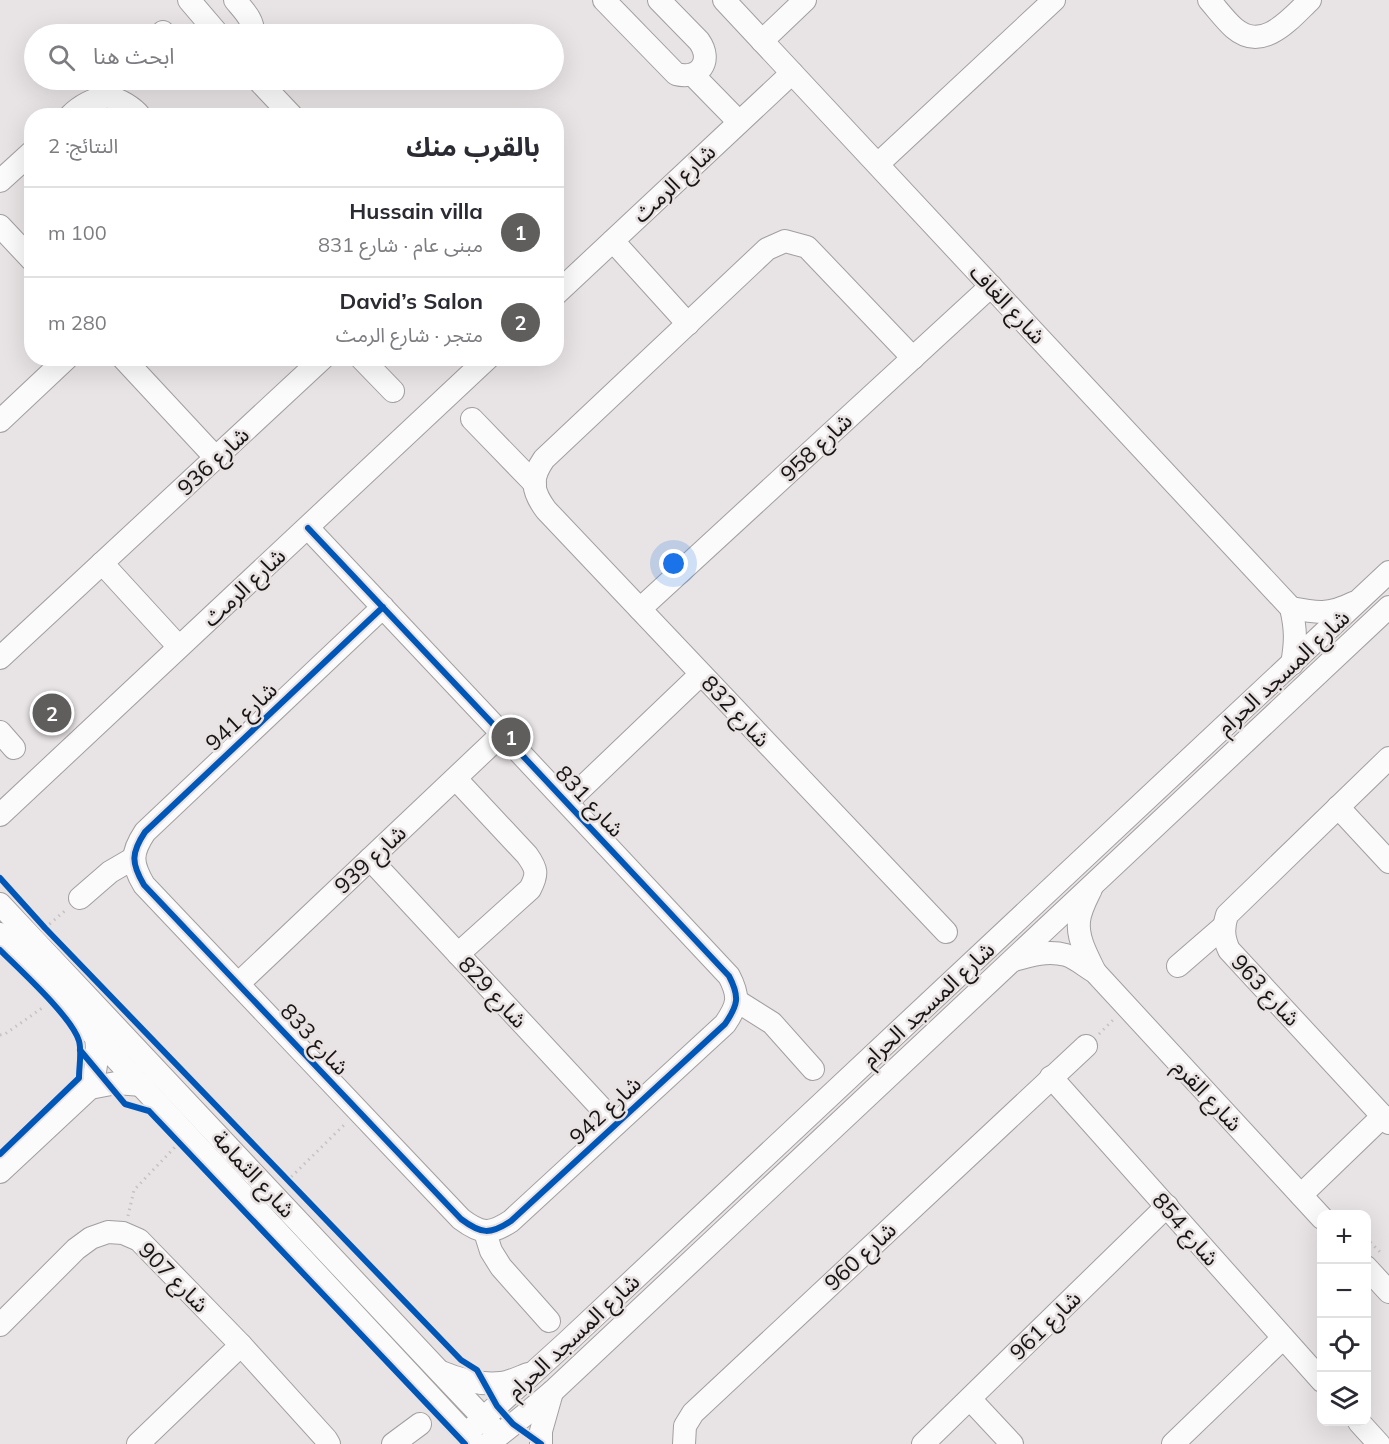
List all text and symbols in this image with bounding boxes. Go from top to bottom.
search box [24,24,564,90]
icon: search [45,41,78,74]
text: ابحث هنا [93,42,175,70]
text: بالقرب منك [406,130,540,163]
text: النتائج: 2 [48,133,118,158]
street label: شارع الرمث [627,138,723,231]
text: Hussain villa [349,197,483,225]
text: 100 m [48,220,107,245]
text: 1 [515,220,527,245]
text: مبنى عام · شارع 831 [318,232,483,257]
street label: شارع الغاف [962,258,1052,352]
text: David’s Salon [340,287,483,315]
text: 280 m [48,310,107,335]
text: 2 [515,310,527,335]
text: متجر · شارع الرمث [336,322,483,347]
street label: شارع 958 [774,407,860,490]
street label: شارع 936 [171,421,257,504]
street label: شارع الرمث [197,542,293,635]
your location [659,549,688,578]
street label: شارع المسجد الحرام [1211,603,1357,743]
street label: شارع 832 [693,669,776,755]
street label: شارع 941 [199,676,285,759]
pin: 2 [32,690,72,736]
pin: 1 [492,714,530,760]
street label: شارع 831 [547,759,630,845]
street label: شارع 939 [328,819,414,902]
street label: شارع المسجد الحرام [856,935,1002,1075]
street label: شارع 963 [1223,948,1306,1034]
street label: شارع 829 [450,950,533,1036]
street label: شارع 833 [272,997,355,1083]
street label: شارع القرم [1165,1053,1249,1139]
street label: شارع 942 [563,1070,649,1153]
street label: شارع الثمامة [204,1125,301,1226]
street label: شارع 854 [1144,1187,1226,1273]
map controls [1317,1210,1371,1426]
button: + [1317,1210,1371,1264]
street label: شارع 960 [818,1216,904,1299]
street label: شارع 907 [131,1236,215,1320]
button: − [1317,1264,1371,1318]
street label: شارع المسجد الحرام [501,1267,647,1407]
street label: شارع 961 [1004,1284,1089,1368]
button: locate [1317,1318,1371,1372]
button: layers [1317,1372,1371,1426]

